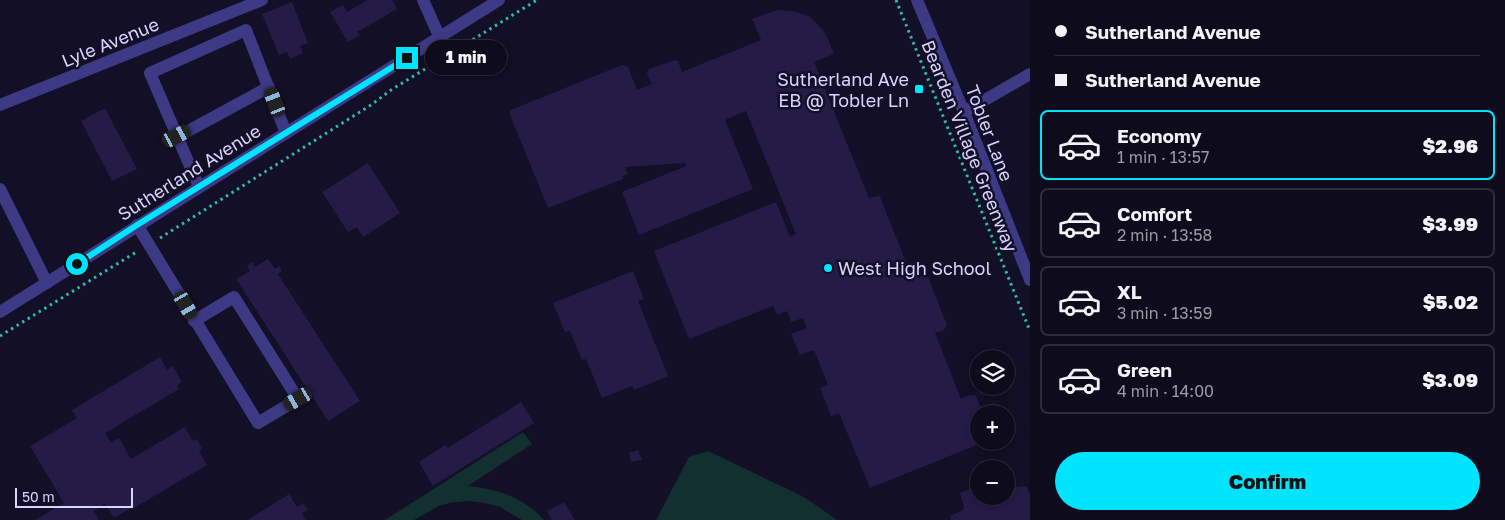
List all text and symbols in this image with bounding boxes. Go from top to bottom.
street label: Lyle Avenue [58,13,162,71]
text: Sutherland Avenue [1085,20,1261,43]
street label: Bearden Village Greenway [917,37,1023,255]
callout: 1 min [424,40,507,76]
route end [396,47,418,69]
text: 1 min [446,47,486,67]
place label: Sutherland Ave EB @ Tobler Ln [777,68,909,111]
text: Sutherland Avenue [1085,68,1261,91]
street label: Tobler Lane [962,82,1018,184]
marker: Sutherland Ave EB @ Tobler Ln [913,83,925,95]
car [262,85,287,119]
street label: Sutherland Avenue [114,119,264,225]
car [160,122,193,150]
icon: car [1057,123,1102,168]
text: Economy [1117,124,1202,147]
text: $2.96 [1423,134,1478,157]
text: 1 min · 13:57 [1117,147,1210,167]
icon: car [1057,201,1102,246]
text: Comfort [1117,202,1192,225]
text: $3.99 [1422,212,1478,235]
text: 2 min · 13:58 [1117,225,1212,245]
route start [66,253,88,275]
place label: West High School [838,257,991,279]
marker: West High School [822,262,834,274]
icon: car [1057,279,1102,324]
text: XL [1117,280,1142,303]
car [172,288,199,322]
text: $5.02 [1423,290,1478,313]
text: 3 min · 13:59 [1117,303,1212,323]
map controls [970,350,1015,505]
button: layers [970,350,1015,395]
icon: car [1057,357,1102,402]
text: Green [1117,358,1172,381]
text: $3.09 [1422,368,1478,391]
text: 4 min · 14:00 [1117,381,1214,401]
car [281,385,314,413]
button: + [970,405,1015,450]
button: Confirm [1055,452,1480,510]
button: − [970,460,1015,505]
scale bar [15,485,132,508]
text: 50 m [22,488,55,505]

